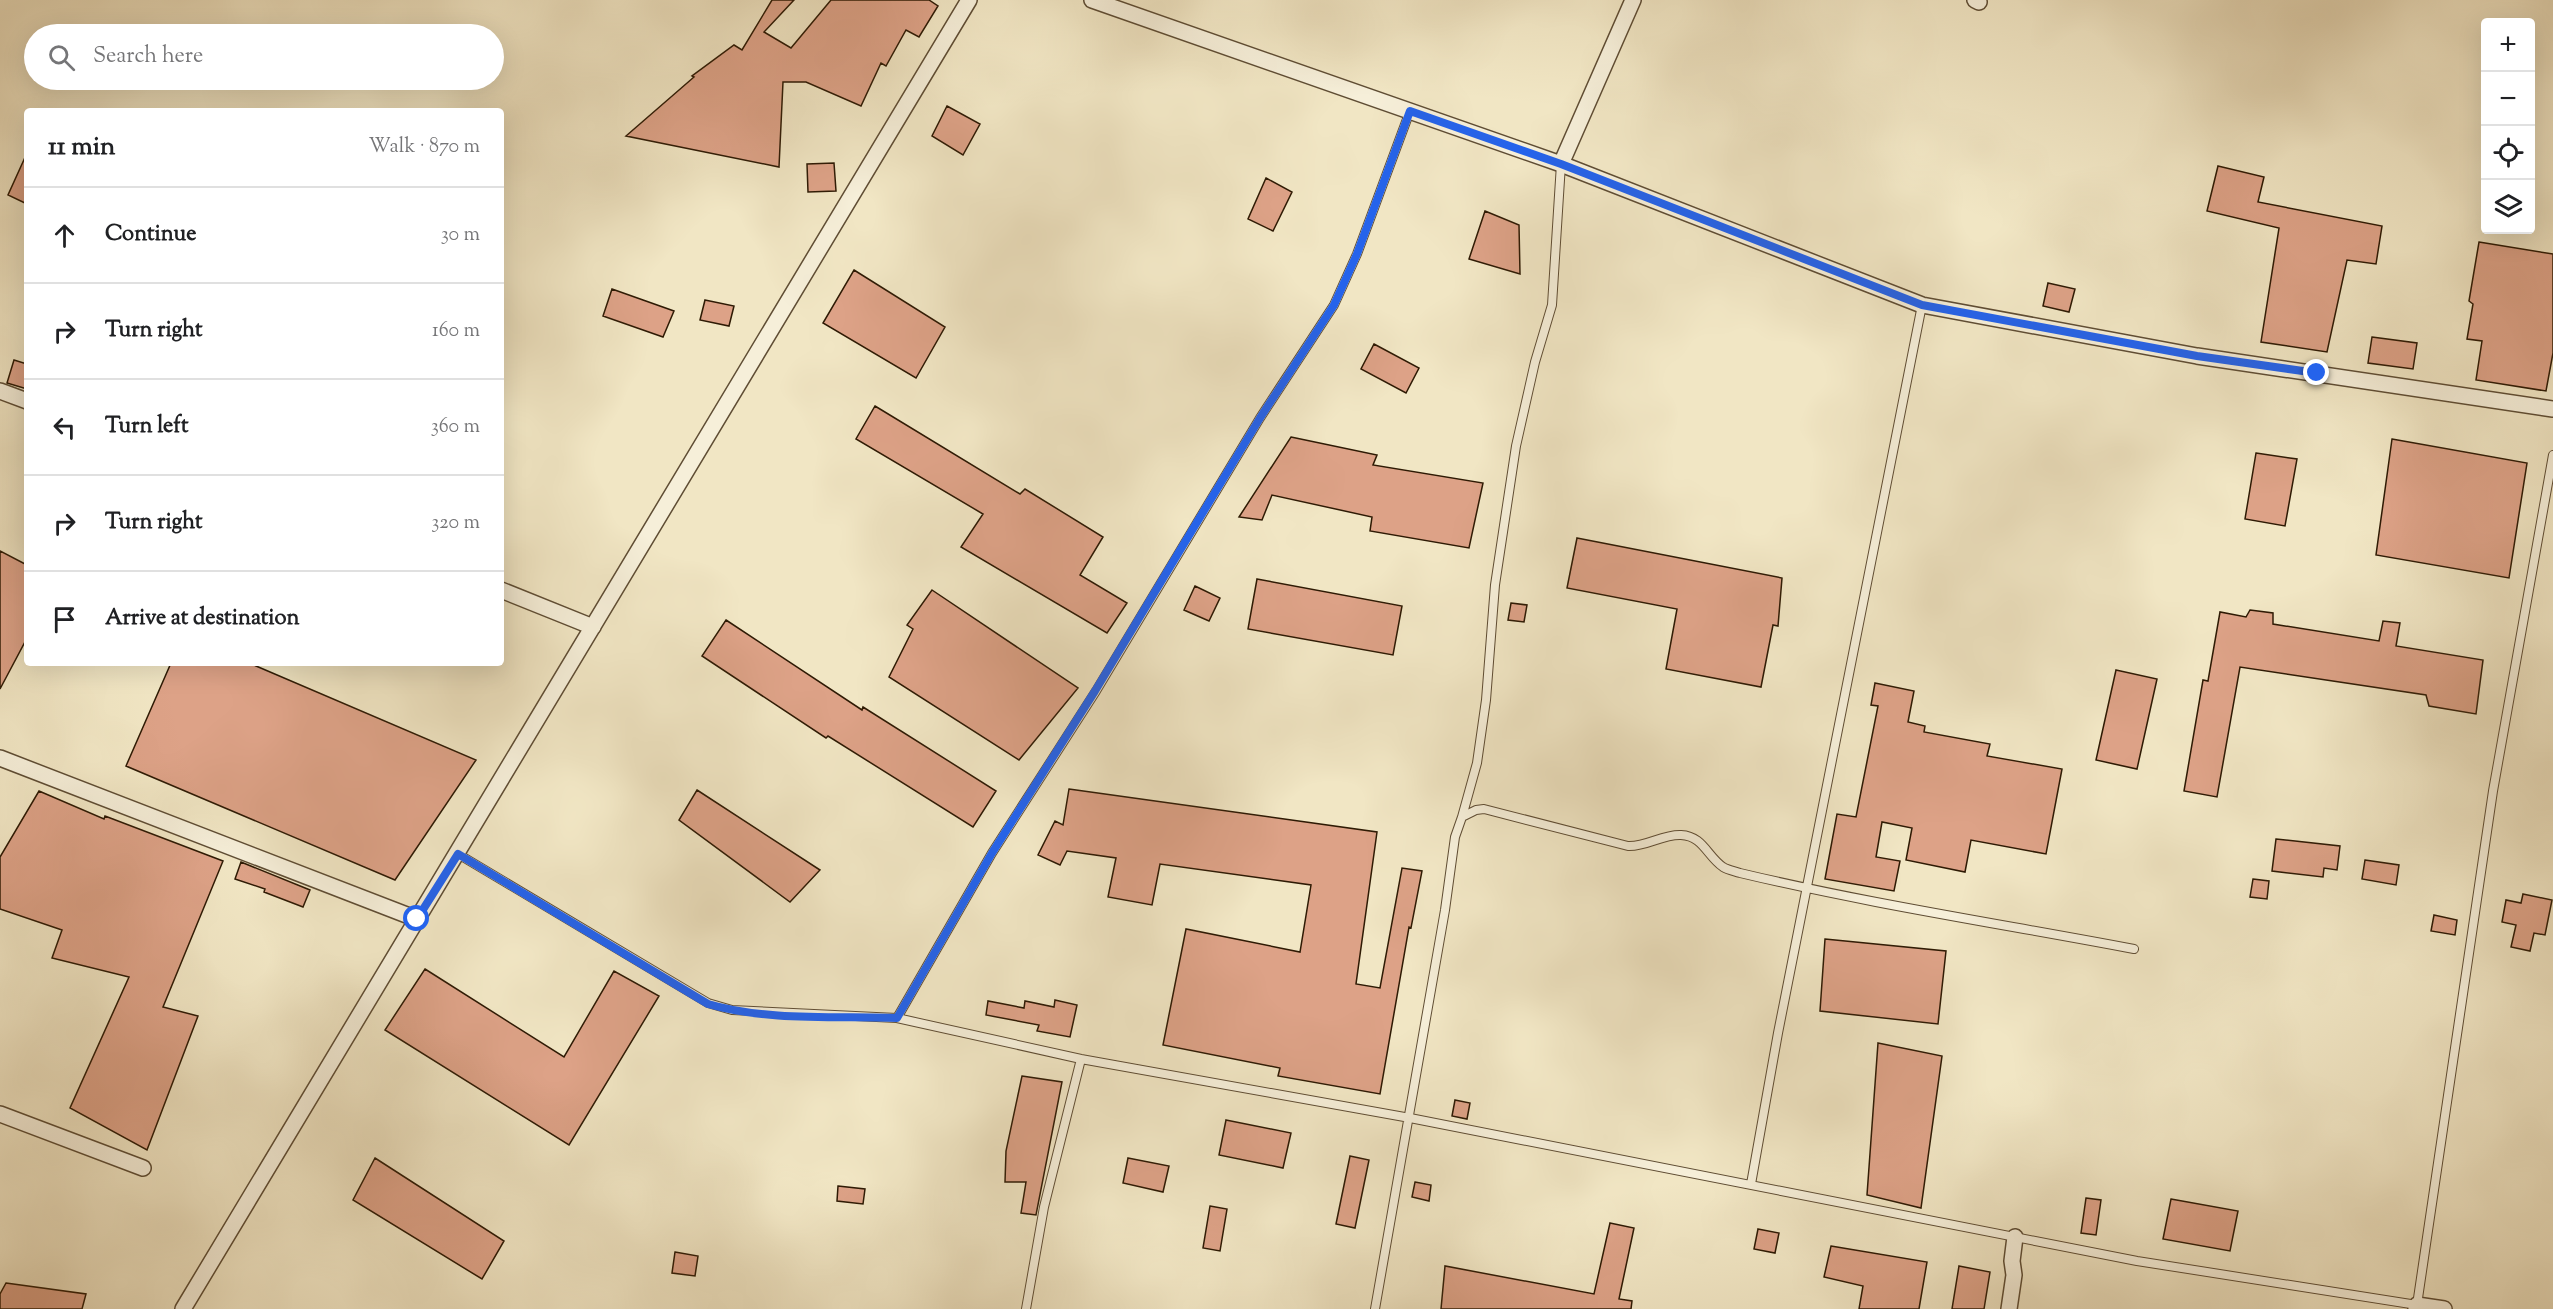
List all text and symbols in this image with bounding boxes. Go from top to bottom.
map controls [2481,18,2535,234]
button: + [2481,18,2535,72]
search box [24,24,504,90]
icon: search [45,41,78,74]
text: Search here [93,41,203,73]
button: − [2481,72,2535,126]
button: locate [2481,126,2535,180]
text: 11 min [48,129,115,166]
text: Walk · 870 m [368,133,480,162]
button: layers [2481,180,2535,234]
icon: ahead [48,219,81,252]
text: Continue [105,219,196,251]
text: 30 m [441,221,480,250]
icon: right [48,315,81,348]
text: Turn right [105,315,202,347]
text: 160 m [432,317,480,346]
route end [2303,359,2329,385]
icon: left [48,411,81,444]
text: Turn left [105,411,188,443]
text: 360 m [431,413,480,442]
icon: right [48,507,81,540]
text: Turn right [105,507,202,539]
text: 320 m [431,509,480,538]
icon: arrive [48,603,81,636]
text: Arrive at destination [105,603,300,635]
route start [403,905,429,931]

